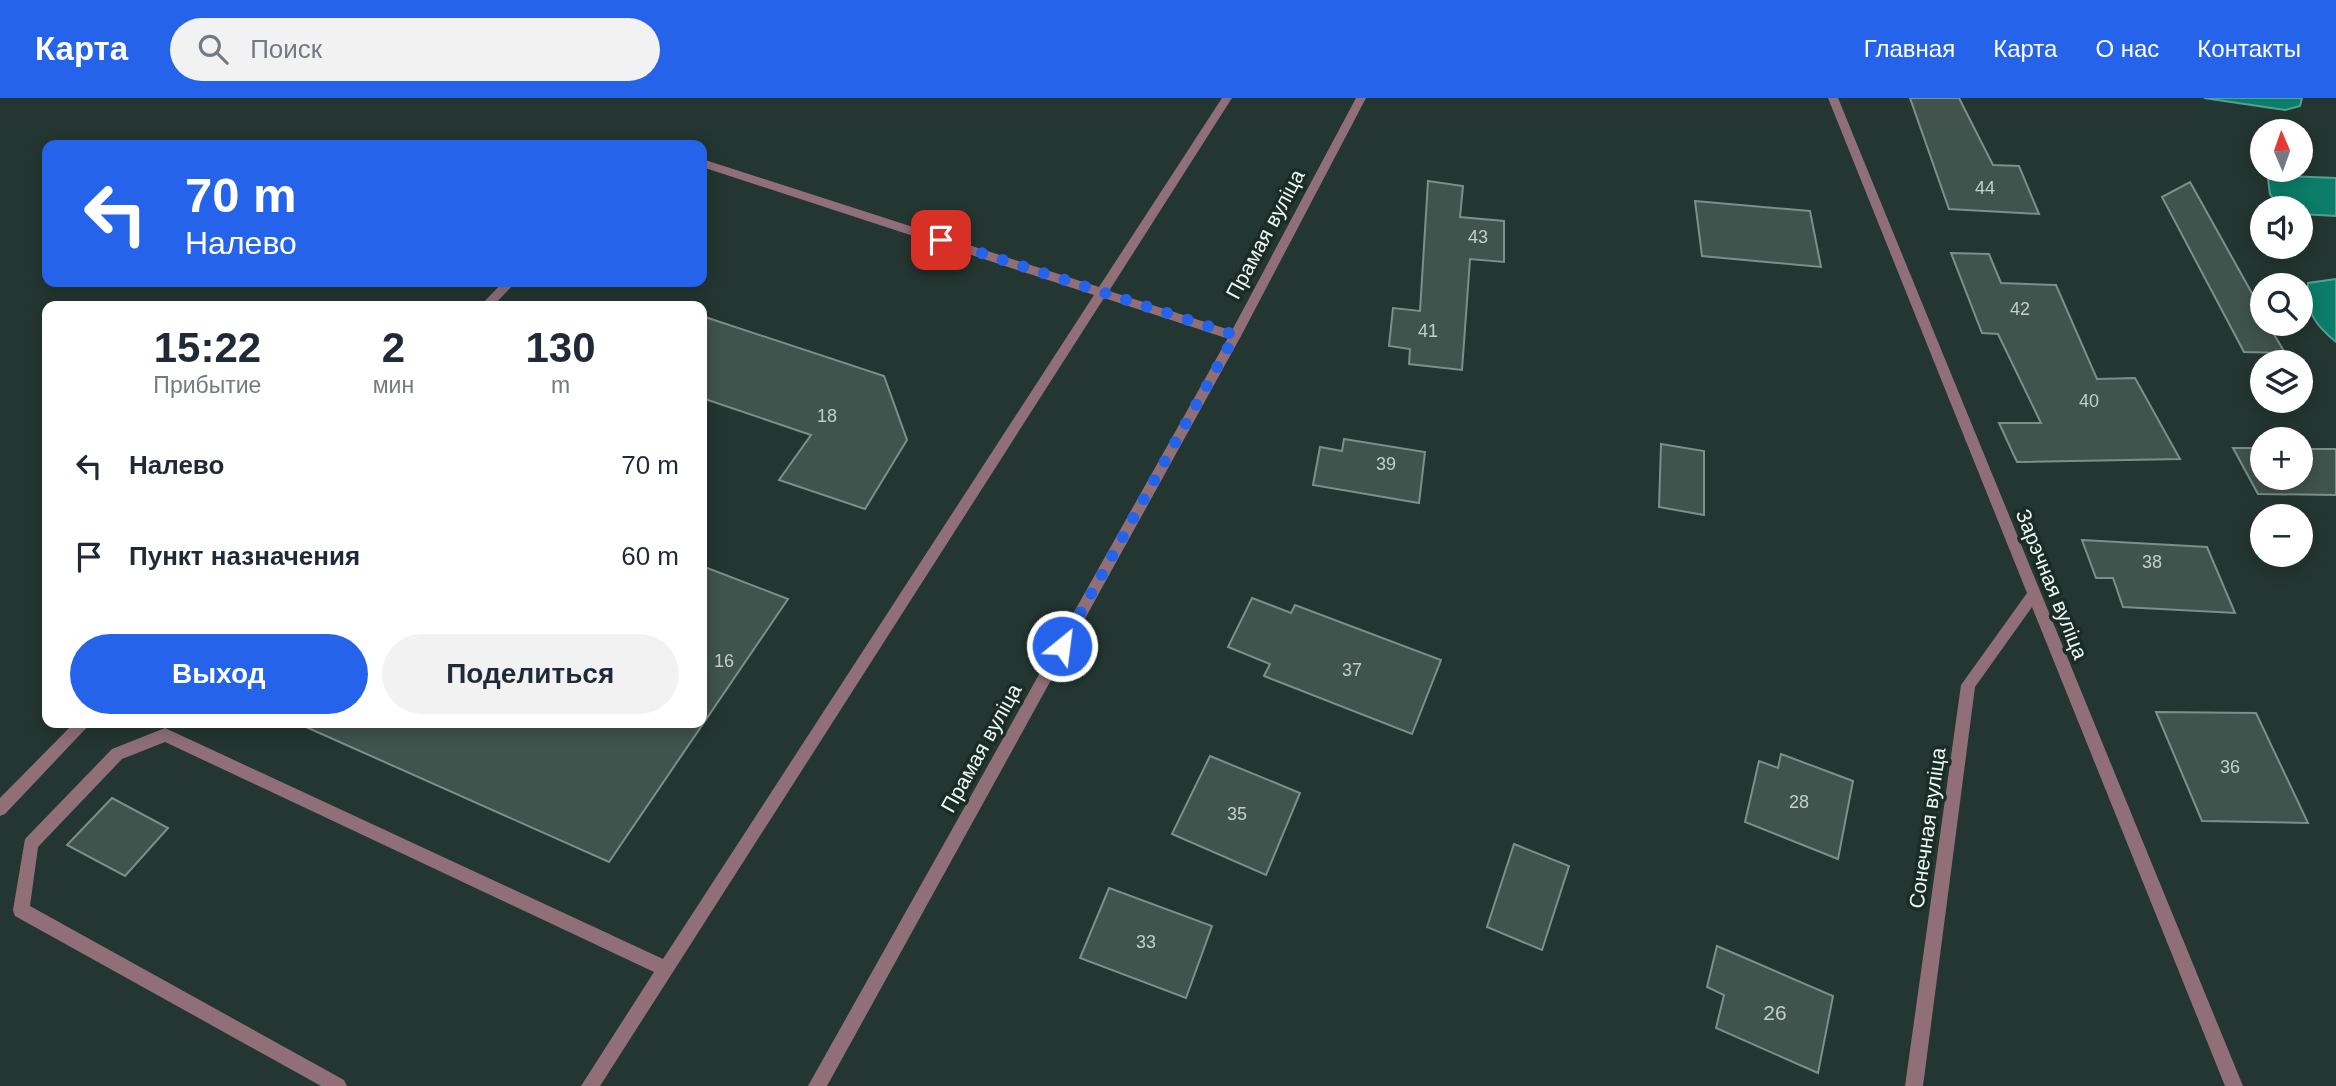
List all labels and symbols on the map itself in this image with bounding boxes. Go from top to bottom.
north arrow [2250,119,2314,182]
street label: Прамая вуліца [1221,165,1309,303]
house number: 44 [1975,178,1995,198]
pin [911,210,971,270]
house number: 43 [1468,227,1488,247]
house number: 42 [2010,299,2030,319]
house number: 41 [1418,321,1438,341]
house number: 40 [2079,391,2099,411]
house number: 18 [817,406,837,426]
house number: 39 [1376,454,1396,474]
street label: Зарэчная вуліца [2011,506,2093,663]
house number: 38 [2142,552,2162,572]
position arrow [1025,609,1099,683]
house number: 16 [714,651,734,671]
house number: 37 [1342,660,1362,680]
street label: Прамая вуліца [936,680,1026,816]
street label: Сонечная вуліца [1904,746,1950,910]
house number: 36 [2220,757,2240,777]
house number: 28 [1789,792,1809,812]
house number: 35 [1227,804,1247,824]
house number: 33 [1136,932,1156,952]
house number: 26 [1763,1001,1787,1024]

